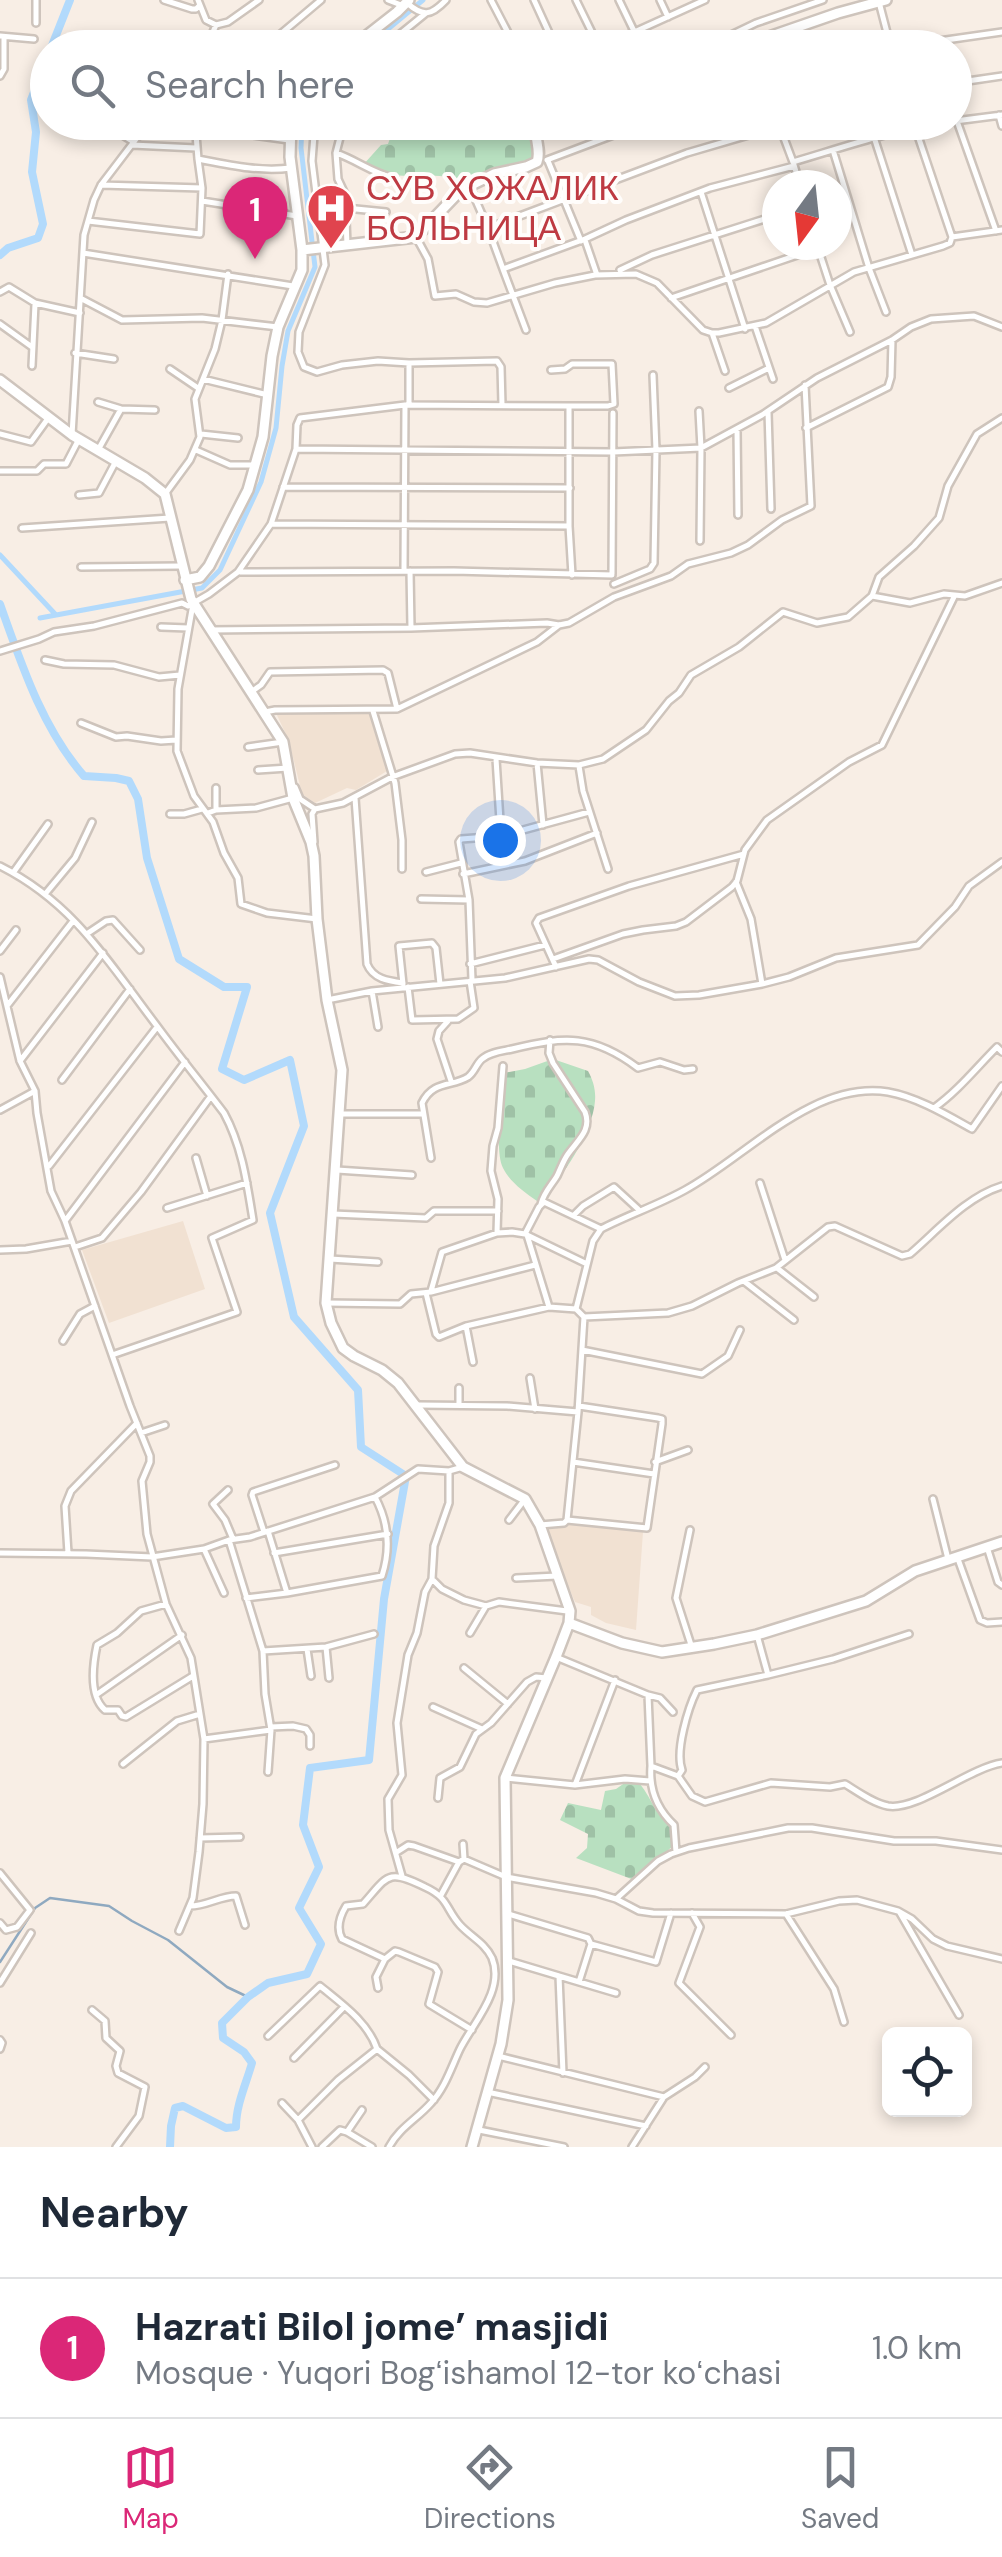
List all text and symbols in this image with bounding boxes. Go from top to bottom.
search box [30,30,972,140]
icon: search [65,58,120,113]
text: Search here [145,60,355,110]
place label: СУВ ХОЖАЛИК БОЛЬНИЦА [366,165,619,251]
north arrow [762,170,852,260]
pin: 1 [222,176,288,259]
hospital icon: СУВ ХОЖАЛИК БОЛЬНИЦА [305,182,357,250]
your location [475,815,526,866]
map controls [882,2027,972,2117]
button: locate [882,2027,972,2117]
text: Nearby [40,2185,189,2240]
text: Hazrati Bilol jome’ masjidi [135,2302,609,2352]
text: 1 [67,2327,78,2369]
text: 1.0 km [872,2327,962,2369]
text: Mosque · Yuqori Bogʻishamol 12-tor koʻchasi [135,2352,781,2394]
tab: Map [123,2440,179,2537]
tab: Directions [424,2440,556,2537]
tab: Saved [801,2440,879,2537]

